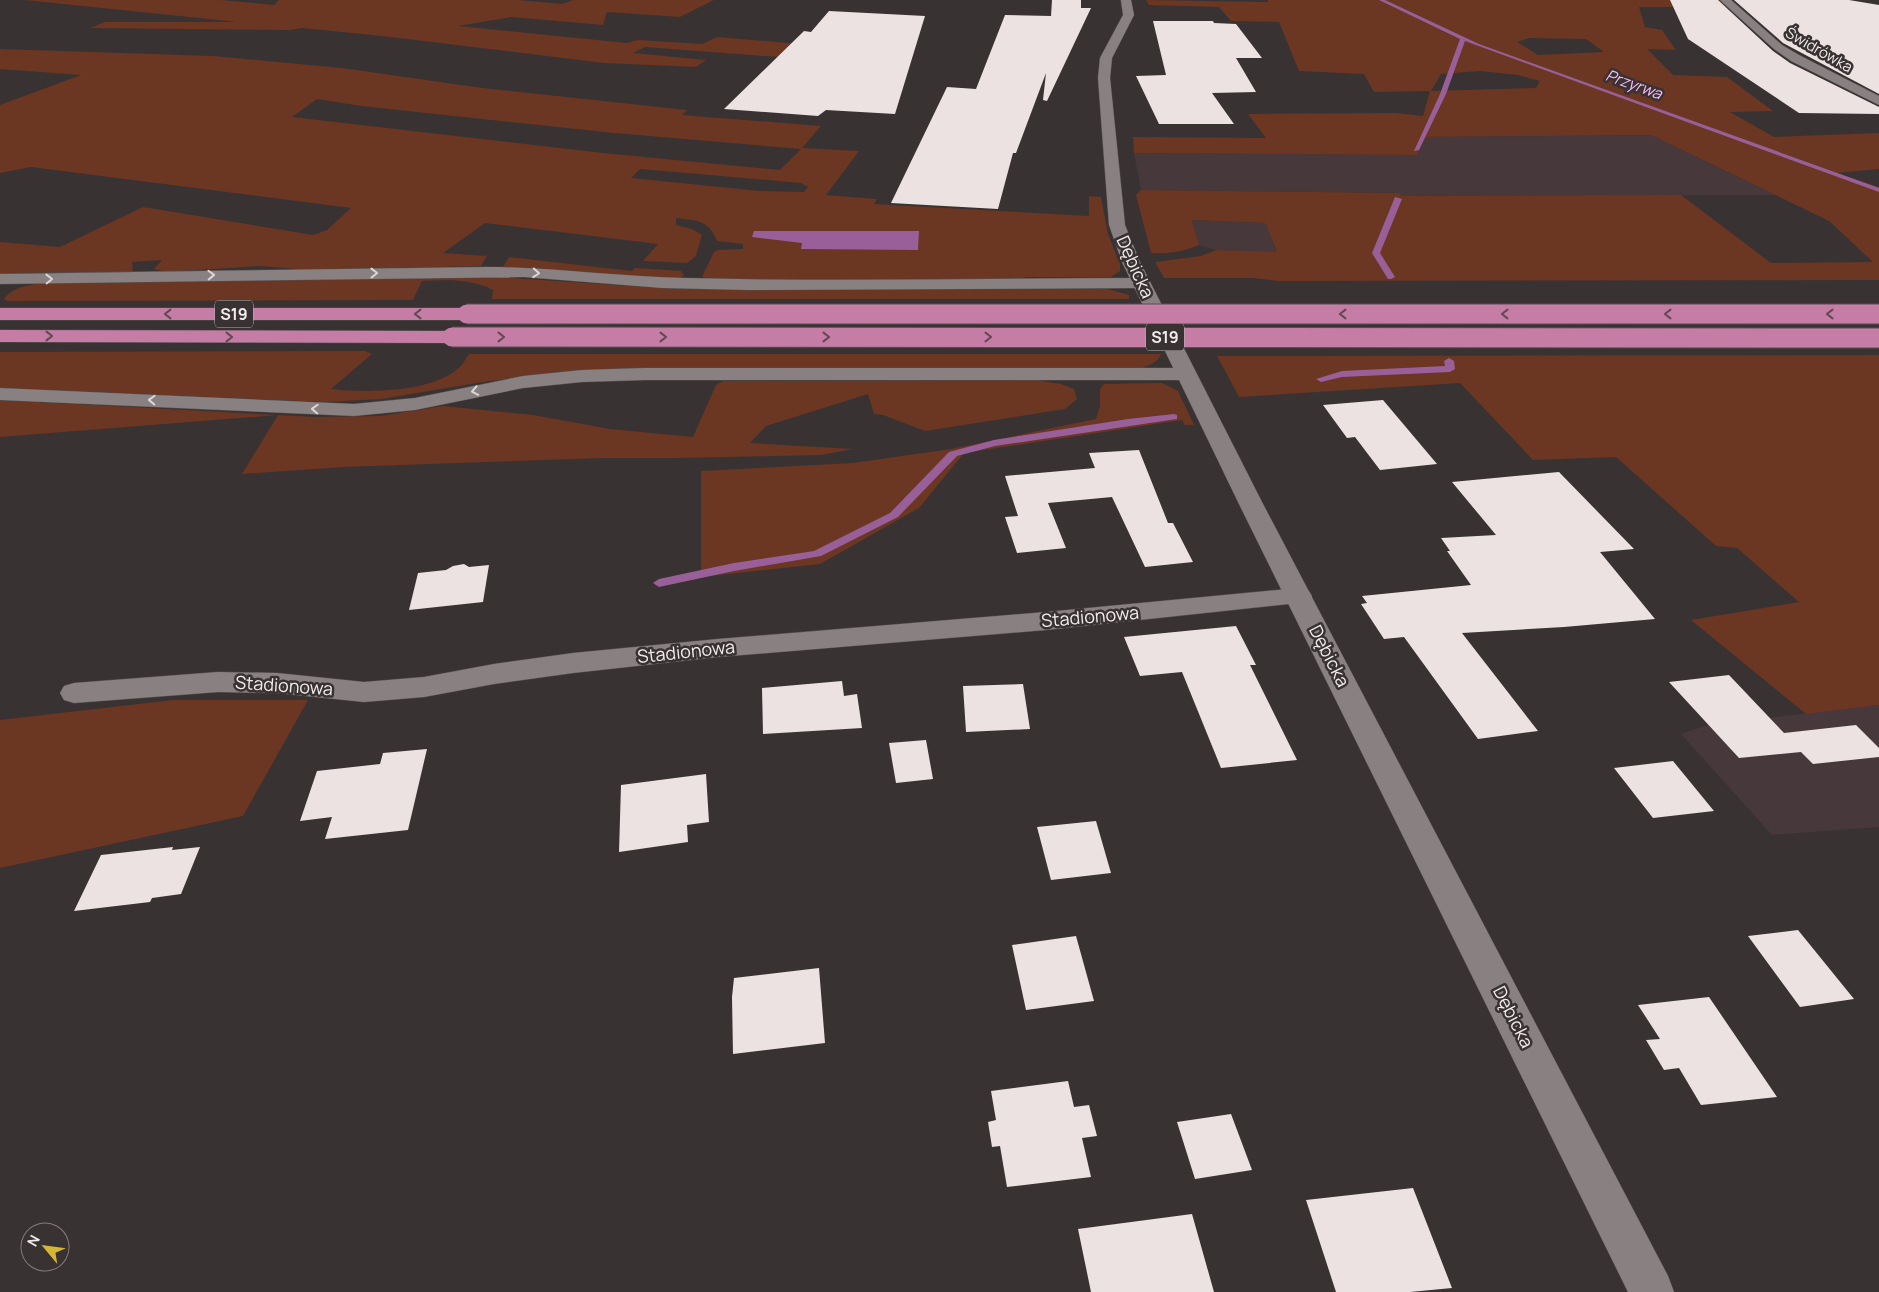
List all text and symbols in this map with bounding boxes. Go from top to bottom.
street label: Świdrówka [1782,22,1857,77]
water label: Przyrwa [1603,64,1666,105]
street label: Dębicka [1111,231,1160,302]
one-way arrow [370,268,378,278]
one-way arrow [532,268,540,279]
one-way arrow [207,270,215,281]
one-way arrow [45,273,53,284]
road number: S19 [215,300,253,328]
one-way arrow [164,309,172,319]
one-way arrow [414,309,422,319]
one-way arrow [1339,309,1346,319]
one-way arrow [1501,309,1509,319]
one-way arrow [1664,309,1672,319]
one-way arrow [1826,309,1834,319]
road number: S19 [1146,324,1184,351]
one-way arrow [45,331,53,341]
one-way arrow [225,332,233,342]
one-way arrow [497,332,505,342]
one-way arrow [660,332,667,342]
one-way arrow [822,332,830,342]
one-way arrow [984,332,992,342]
one-way arrow [471,386,480,396]
one-way arrow [148,394,156,405]
one-way arrow [310,403,318,414]
street label: Stadionowa [1040,600,1140,632]
street label: Dębicka [1304,621,1356,691]
street label: Stadionowa [636,634,736,668]
street label: Stadionowa [234,670,334,700]
street label: Dębicka [1488,982,1540,1052]
north arrow [20,1222,70,1272]
text: N [22,1231,44,1249]

